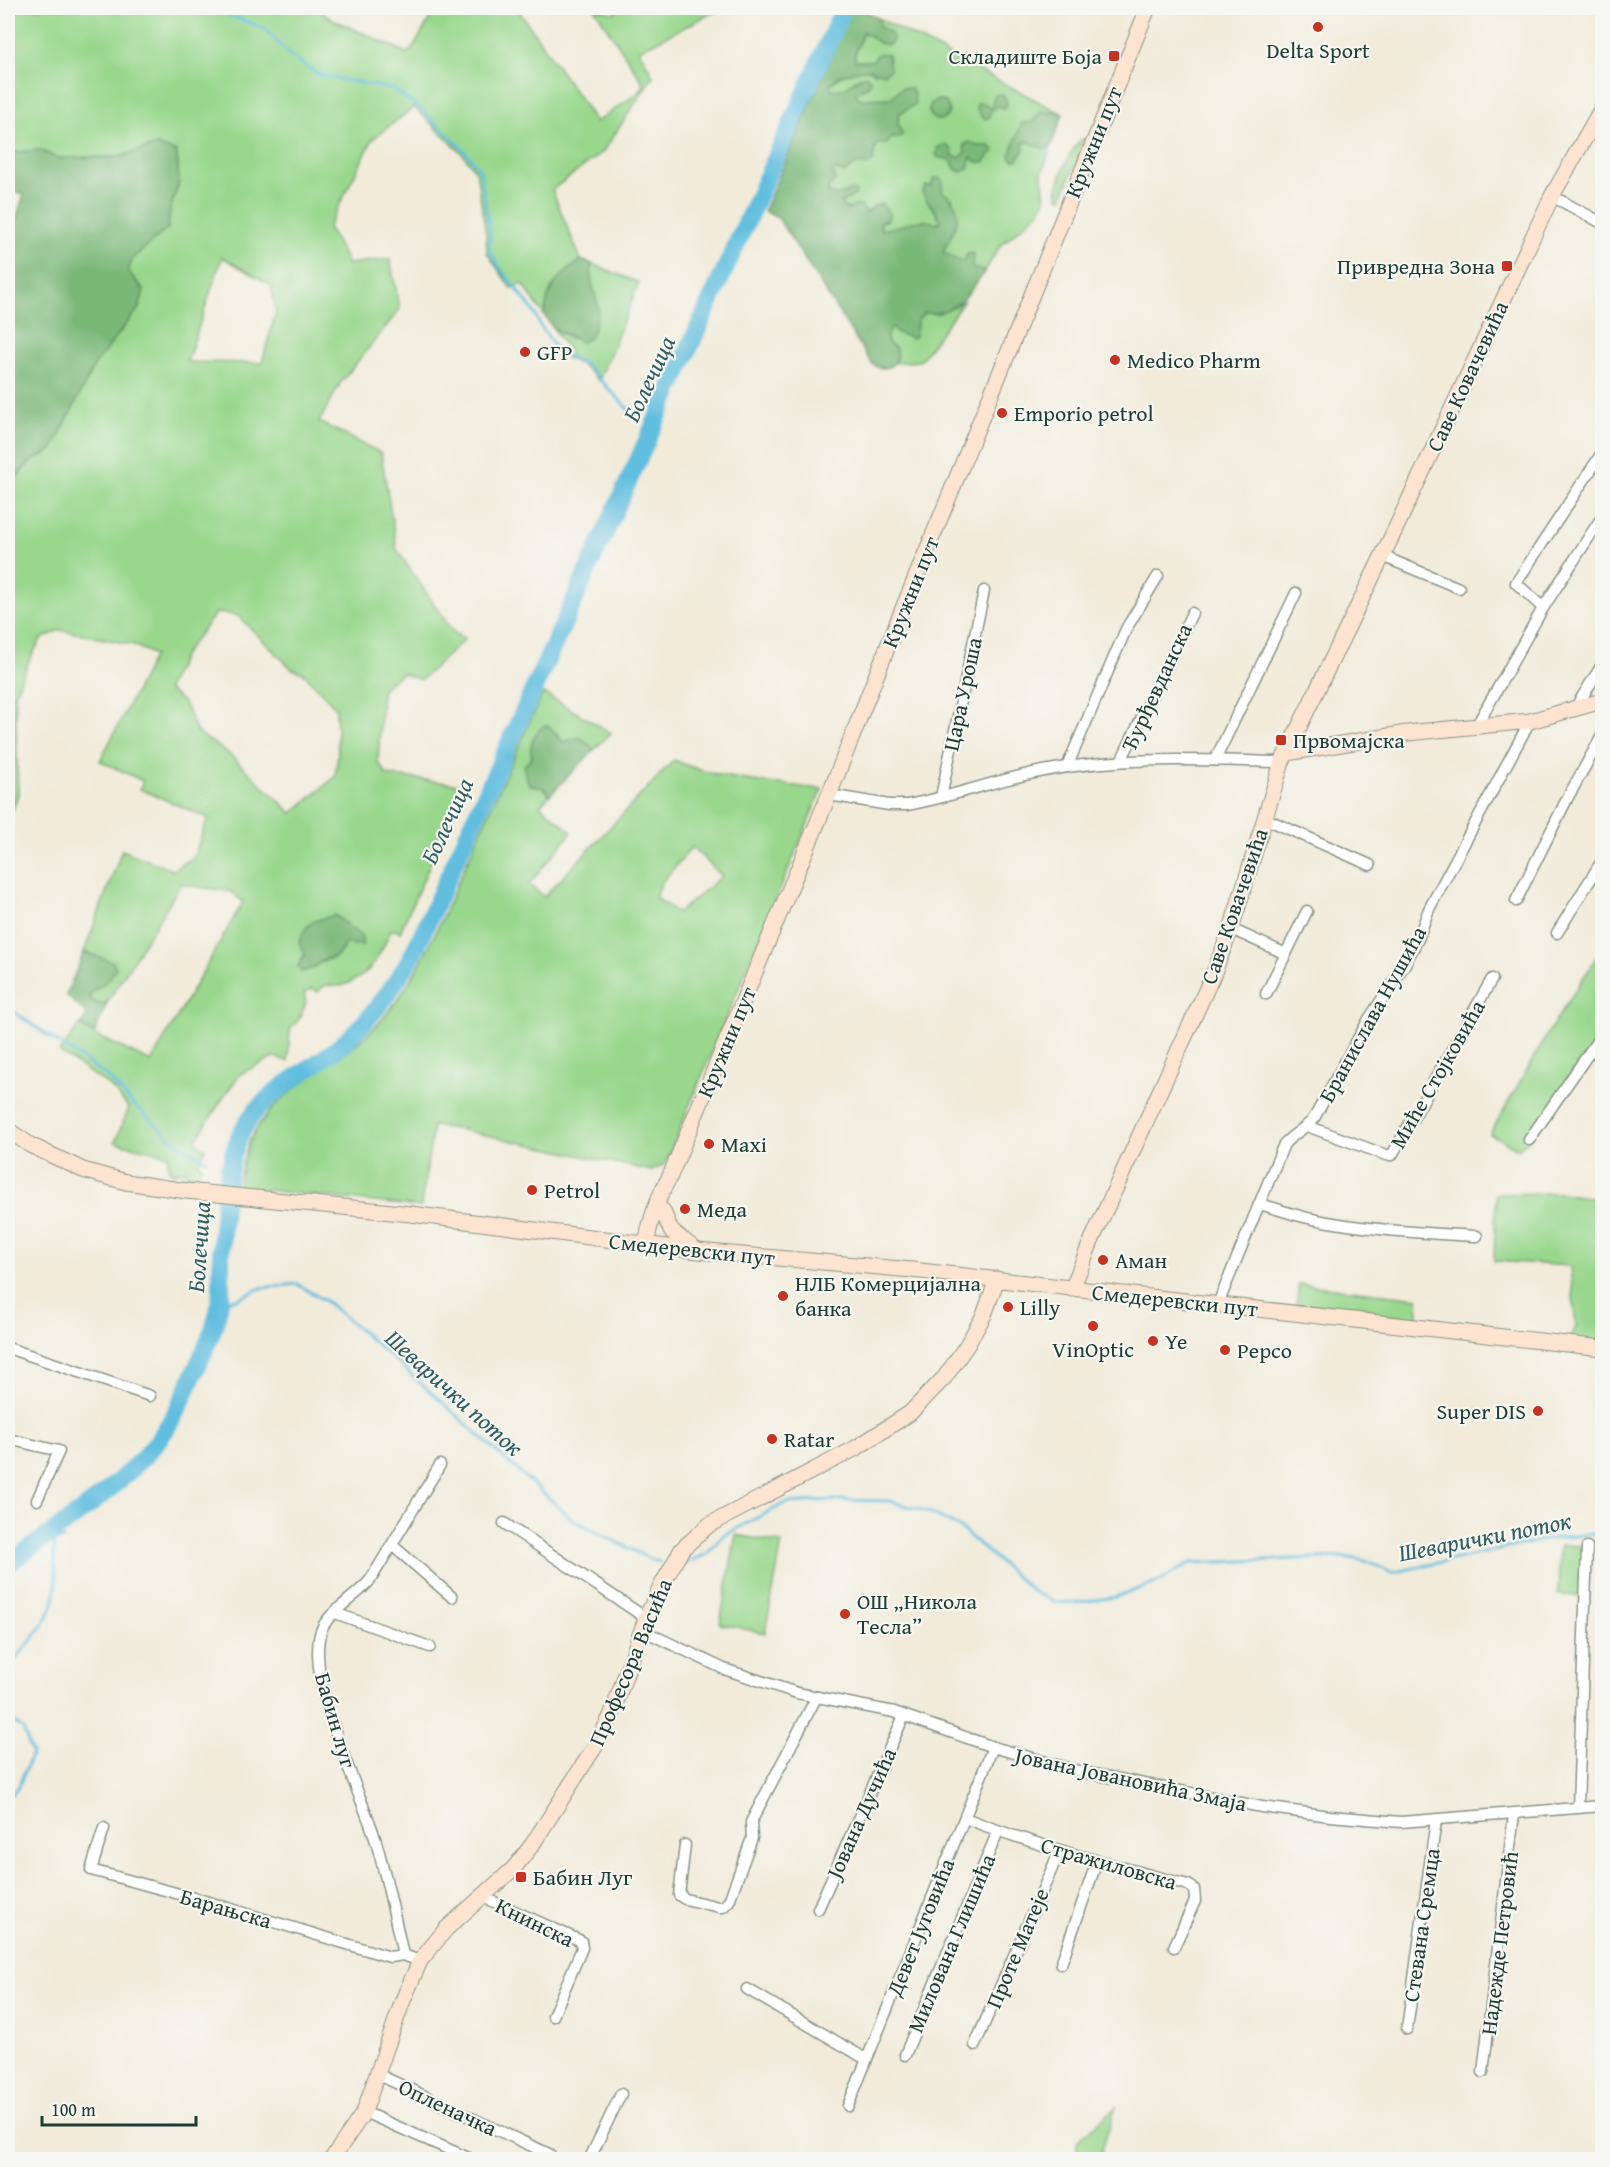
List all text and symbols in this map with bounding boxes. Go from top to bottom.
marker: Delta Sport [1311,20,1325,34]
place label: Delta Sport [1266,34,1370,66]
place label: Складиште Боја [948,40,1103,72]
marker: Складиште Боја [1107,49,1121,63]
street label: Кружни пут [1056,81,1130,203]
place label: Привредна Зона [1337,250,1496,282]
marker: Привредна Зона [1500,259,1514,273]
street label: Саве Ковачевића [1418,295,1516,457]
water label: Болечица [613,330,684,428]
place label: GFP [537,336,573,368]
place label: Medico Pharm [1127,344,1261,376]
marker: GFP [518,345,532,359]
marker: Medico Pharm [1108,353,1122,367]
place label: Emporio petrol [1014,397,1154,429]
marker: Emporio petrol [995,406,1009,420]
street label: Кружни пут [873,531,947,653]
street label: Ђурђевданска [1112,617,1200,756]
street label: Цара Уроша [934,634,990,754]
place label: Првомајска [1293,724,1405,756]
marker: Првомајска [1274,733,1288,747]
water label: Болечица [411,772,482,870]
street label: Саве Ковачевића [1192,823,1276,988]
street label: Бранислава Нушића [1310,919,1434,1108]
street label: Кружни пут [688,981,764,1102]
street label: Миће Стојковића [1381,993,1493,1154]
place label: Maxi [721,1128,767,1160]
marker: Maxi [702,1137,716,1151]
place label: Petrol [544,1174,600,1206]
marker: Petrol [525,1183,539,1197]
place label: Меда [697,1193,748,1225]
water label: Болечица [178,1200,219,1294]
marker: Меда [678,1202,692,1216]
street label: Смедеревски пут [607,1224,777,1274]
place label: Аман [1115,1244,1168,1276]
marker: Аман [1096,1253,1110,1267]
place label: НЛБ Комерцијална банка [795,1267,981,1324]
street label: Смедеревски пут [1090,1275,1260,1325]
marker: НЛБ Комерцијална банка [776,1289,790,1303]
place label: Lilly [1020,1291,1060,1323]
marker: Lilly [1001,1300,1015,1314]
marker: VinOptic [1086,1319,1100,1333]
water label: Шеварички поток [377,1321,531,1464]
place label: Ye [1165,1325,1187,1357]
place label: VinOptic [1052,1333,1134,1365]
marker: Ye [1146,1334,1160,1348]
place label: Pepco [1237,1334,1292,1366]
marker: Pepco [1218,1343,1232,1357]
place label: Super DIS [1436,1395,1526,1427]
marker: Super DIS [1531,1404,1545,1418]
place label: Ratar [784,1423,834,1455]
marker: Ratar [765,1432,779,1446]
water label: Шеварички поток [1395,1503,1575,1570]
street label: Професора Васића [580,1573,680,1751]
place label: ОШ „Никола Тесла” [857,1585,977,1642]
marker: ОШ „Никола Тесла” [838,1607,852,1621]
street label: Бабин луг [307,1669,365,1772]
street label: Јована Јовановића Змаја [1009,1738,1250,1819]
street label: Јована Дучића [817,1742,904,1886]
street label: Стражиловска [1037,1828,1181,1898]
street label: Стевана Сремца [1394,1845,1448,2004]
street label: Милована Глишића [899,1848,1003,2037]
street label: Надежде Петровић [1472,1849,1526,2037]
street label: Девет Југовића [877,1853,962,2002]
place label: Бабин Луг [533,1861,633,1893]
marker: Бабин Луг [514,1870,528,1884]
street label: Барањска [177,1880,276,1936]
street label: Проте Матеје [977,1883,1057,2013]
street label: Книнска [490,1889,580,1955]
street label: Опленачка [394,2070,503,2144]
scale bar [42,2089,196,2127]
text: 100 m [51,2096,96,2123]

